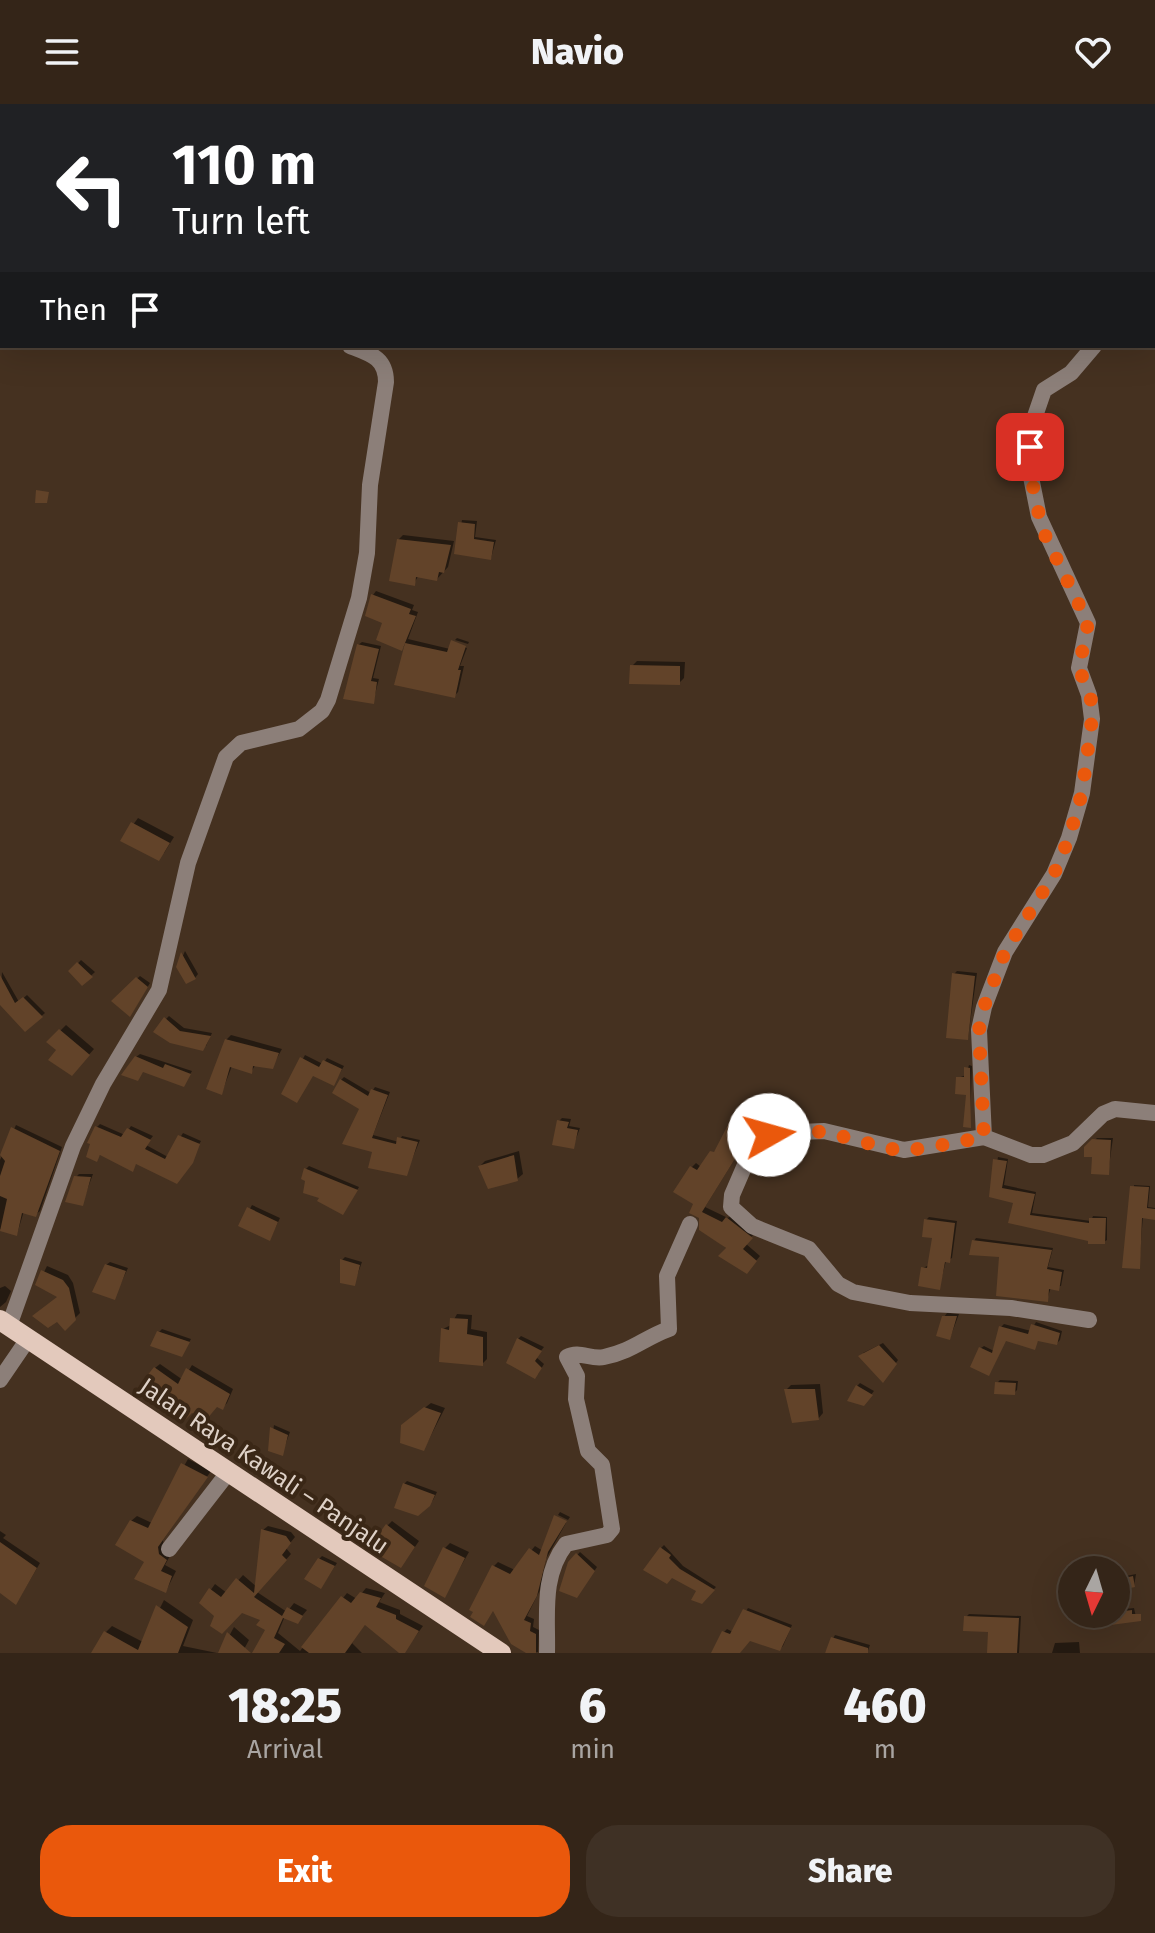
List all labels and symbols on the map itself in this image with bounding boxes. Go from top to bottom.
pin [996,413,1064,481]
position arrow [727,1093,811,1177]
street label: Jalan Raya Kawali – Panjalu [134,1372,394,1560]
north arrow [1058,1556,1130,1628]

